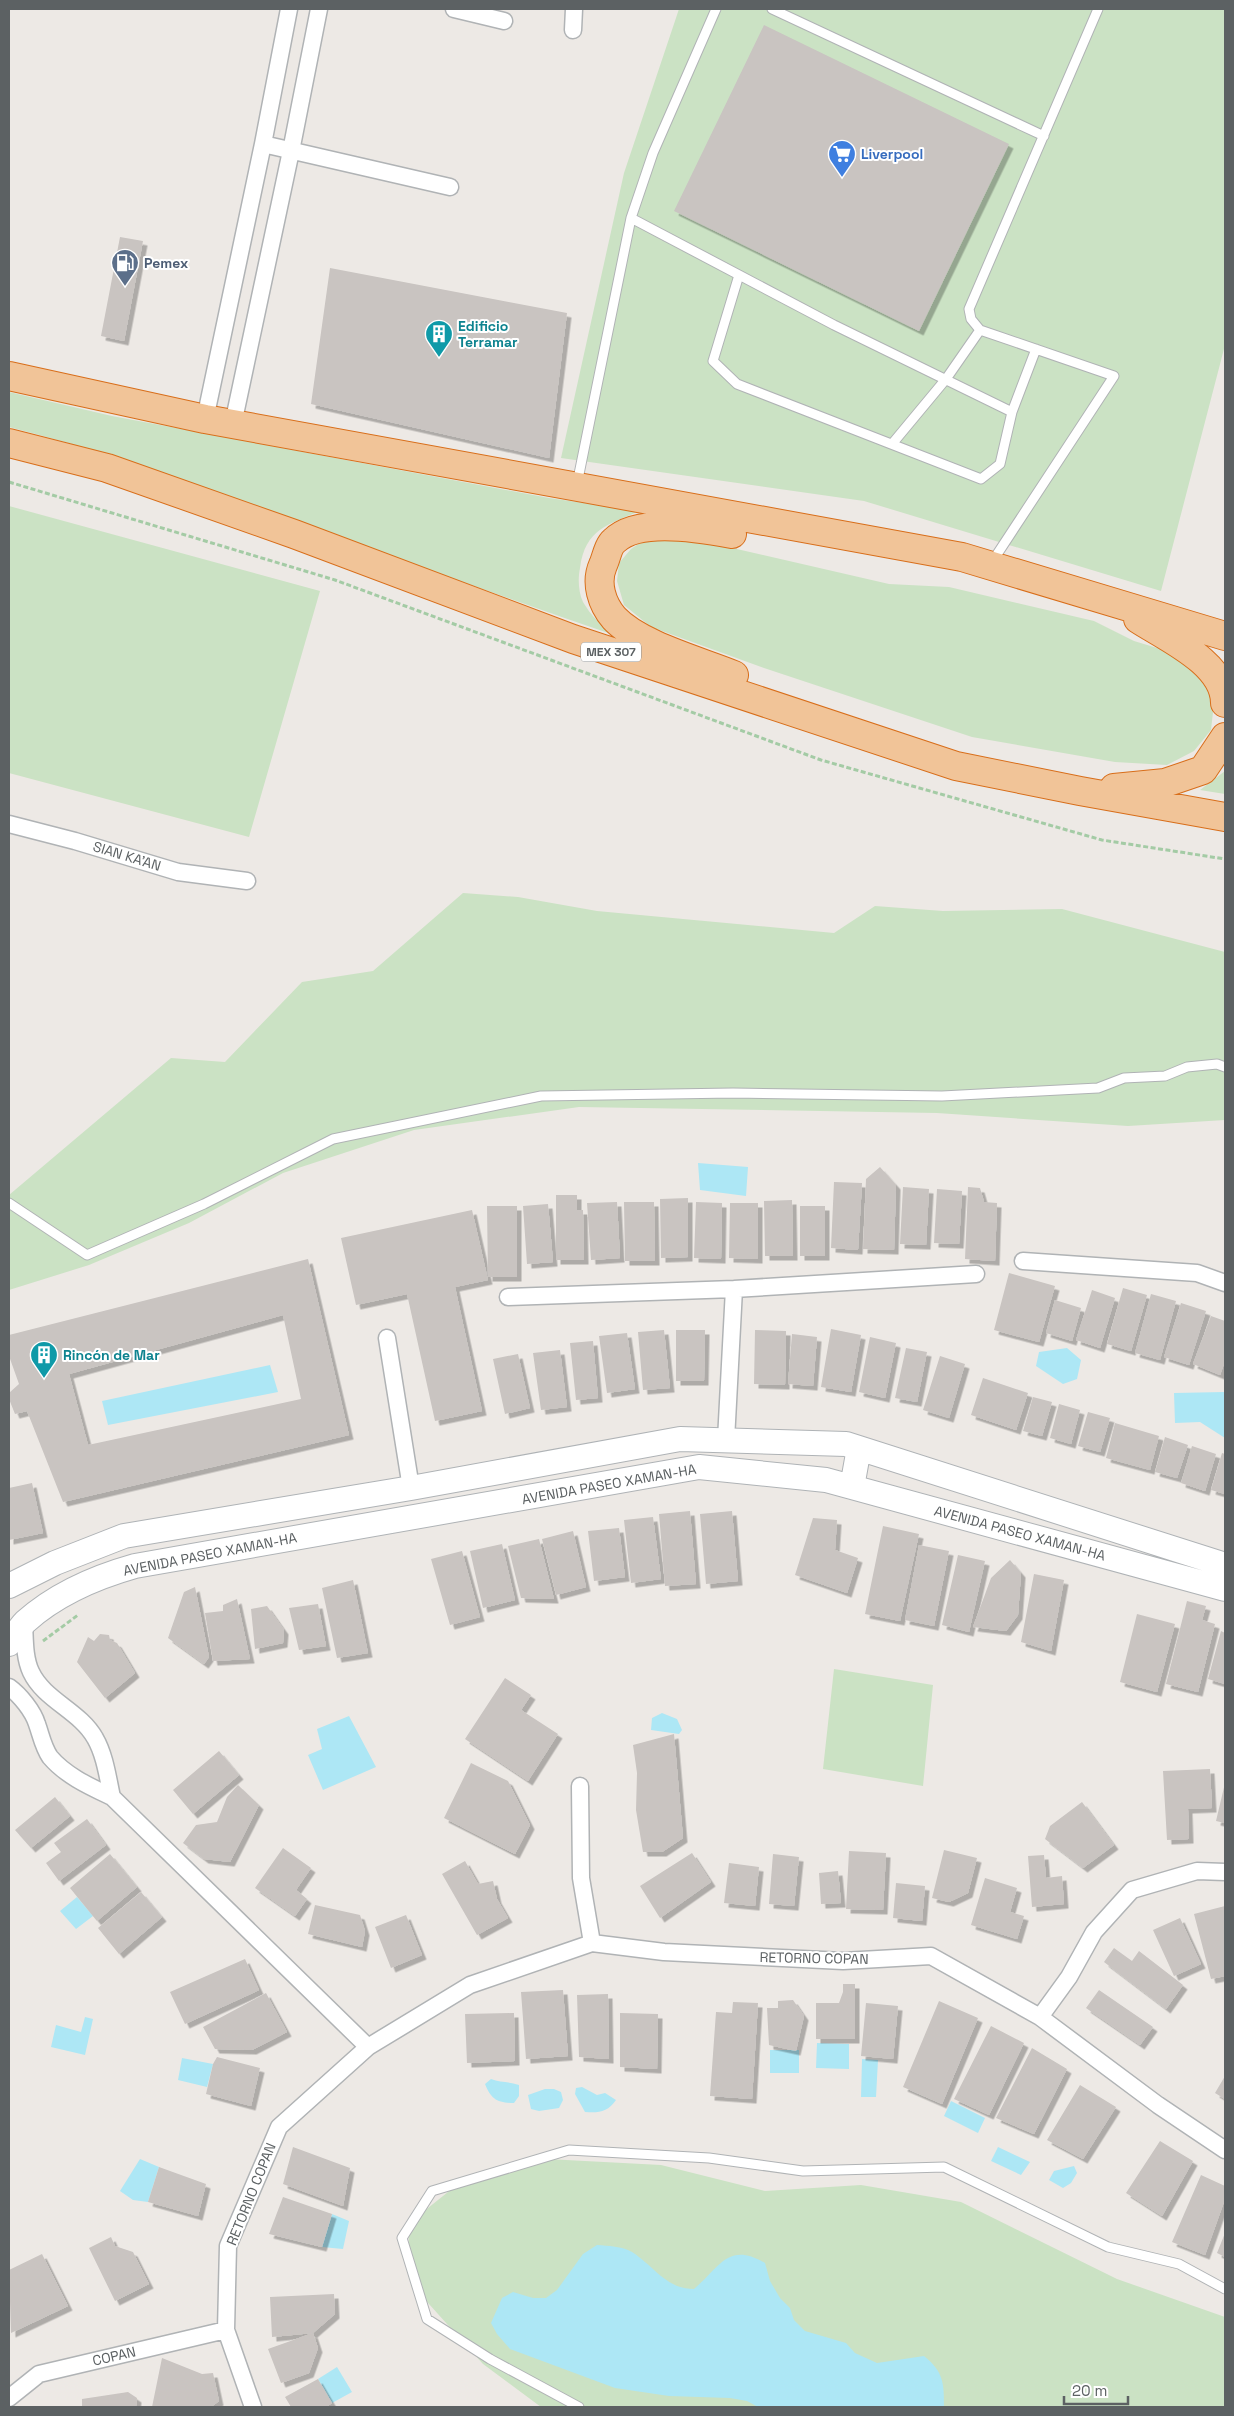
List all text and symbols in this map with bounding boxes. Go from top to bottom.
supermarket icon: Liverpool [827,139,857,178]
place label: Liverpool [861,145,923,163]
fuel station icon: Pemex [110,248,140,287]
place label: Pemex [144,254,188,272]
place label: Edificio Terramar [458,317,518,351]
building icon: Edificio Terramar [424,319,454,358]
road number: MEX 307 [581,642,641,662]
street label: SIAN KA'AN [91,837,163,875]
building icon: Rincón de Mar [29,1340,59,1379]
place label: Rincón de Mar [63,1346,160,1364]
street label: AVENIDA PASEO XAMAN-HA [520,1460,698,1508]
street label: AVENIDA PASEO XAMAN-HA [932,1501,1108,1565]
street label: AVENIDA PASEO XAMAN-HA [121,1528,299,1580]
street label: RETORNO COPAN [759,1948,869,1968]
street label: RETORNO COPAN [222,2140,280,2248]
street label: COPAN [90,2342,138,2370]
scale bar [1064,2374,1128,2406]
text: 20 m [1072,2381,1107,2400]

